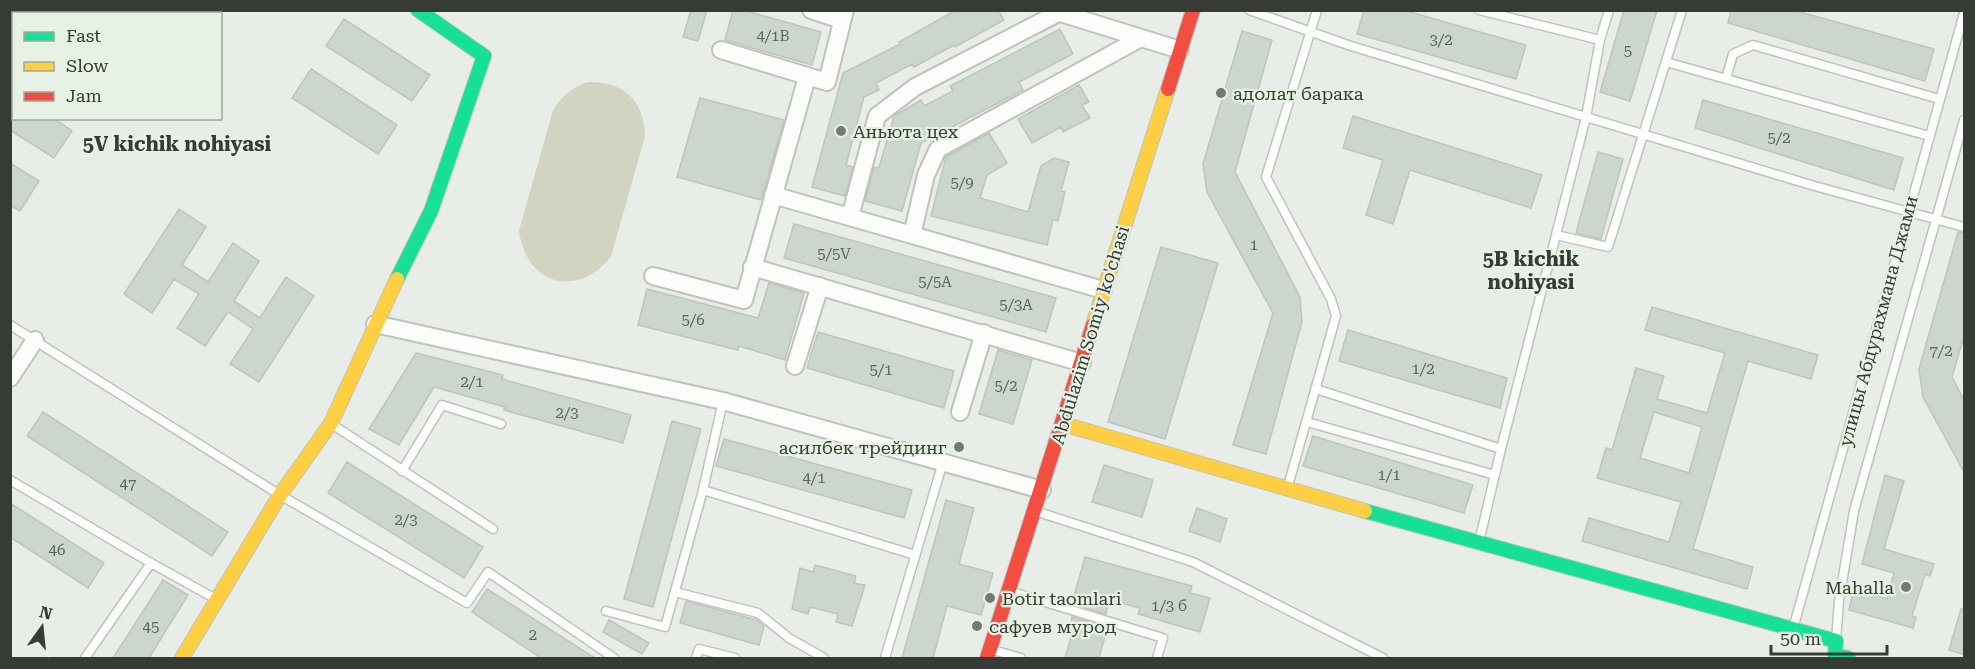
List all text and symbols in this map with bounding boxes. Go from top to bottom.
legend [12,12,222,120]
text: Fast [66,25,101,46]
house number: 4/1B [756,27,790,45]
house number: 3/2 [1429,31,1453,49]
house number: 5 [1624,42,1632,60]
text: Slow [66,55,108,76]
place label: адолат барака [1233,83,1364,104]
text: Jam [66,85,102,106]
marker: адолат барака [1214,86,1228,100]
place label: Аньюта цех [853,121,959,142]
marker: Аньюта цех [834,124,848,138]
house number: 5/2 [1767,129,1791,147]
district label: 5V kichik nohiyasi [83,132,272,156]
house number: 5/9 [950,174,974,192]
street label: улицы Абдурахмана Джами [1834,193,1922,449]
street label: Abdulazim Somiy ko'chasi [1047,223,1133,447]
house number: 1 [1250,236,1258,254]
house number: 5/5V [817,245,851,263]
district label: 5B kichik nohiyasi [1483,247,1579,294]
house number: 5/5A [918,273,952,291]
house number: 5/3A [999,296,1033,314]
house number: 5/6 [681,311,705,329]
house number: 7/2 [1929,342,1953,360]
house number: 1/2 [1411,360,1435,378]
house number: 5/1 [869,361,893,379]
house number: 2/1 [460,373,484,391]
house number: 5/2 [994,377,1018,395]
house number: 2/3 [555,404,579,422]
place label: асилбек трейдинг [779,437,947,458]
marker: асилбек трейдинг [952,440,966,454]
house number: 1/1 [1377,466,1401,484]
house number: 4/1 [802,469,826,487]
house number: 47 [120,475,136,493]
house number: 2/3 [394,511,418,529]
house number: 46 [49,541,65,559]
place label: Mahalla [1825,577,1894,598]
marker: Mahalla [1899,580,1913,594]
place label: Botir taomlari [1002,588,1122,609]
marker: Botir taomlari [983,591,997,605]
north arrow [12,597,72,657]
house number: 1/3 б [1151,597,1187,615]
text: N [37,602,54,624]
place label: сафуев мурод [989,616,1116,637]
house number: 45 [143,618,159,636]
scale bar [1771,618,1886,656]
marker: сафуев мурод [970,619,984,633]
house number: 2 [529,626,537,644]
text: 50 m [1780,628,1821,649]

